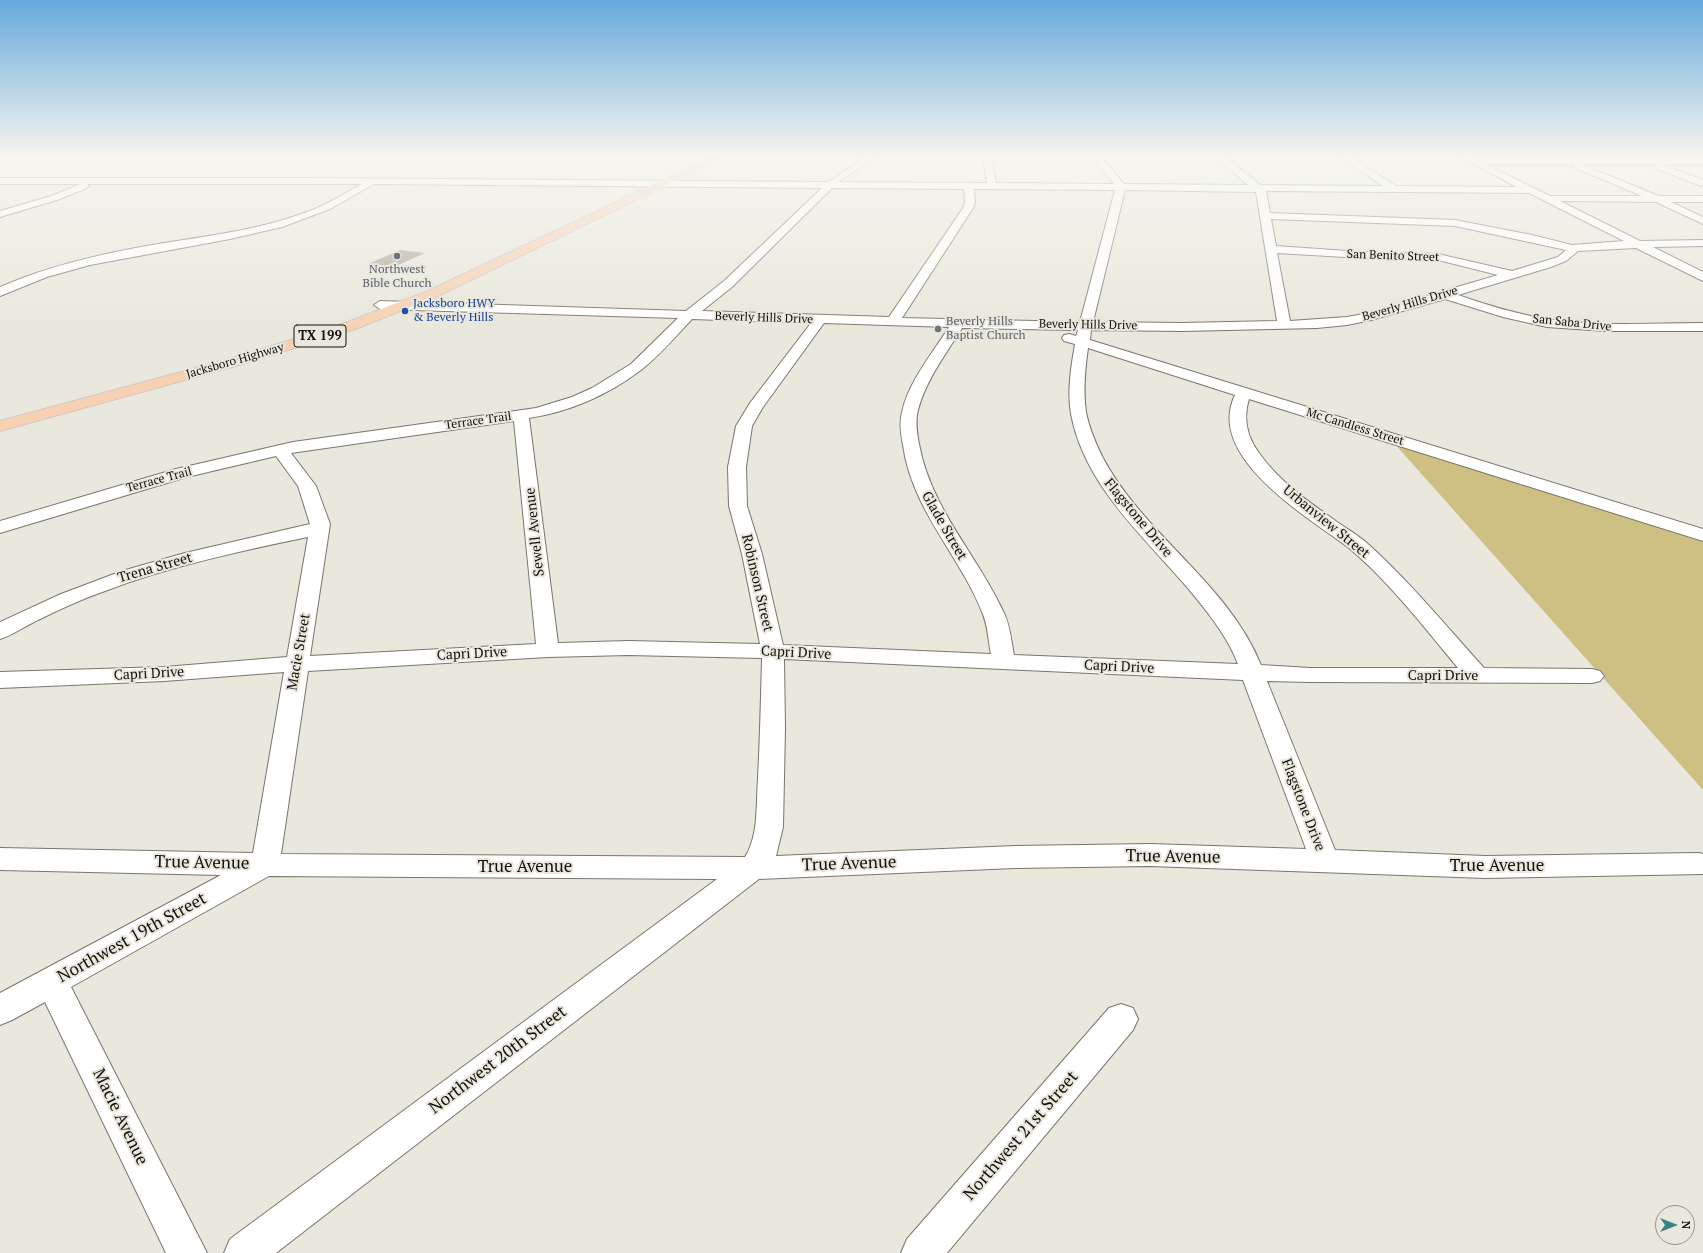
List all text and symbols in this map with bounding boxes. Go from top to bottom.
street label: San Benito Street [1346,247,1440,265]
marker: Northwest Bible Church [392,251,402,261]
place label: Northwest Bible Church [363,263,431,291]
street label: Beverly Hills Drive [1361,283,1459,325]
place label: Jacksboro HWY & Beverly Hills [413,297,495,325]
marker: Jacksboro HWY & Beverly Hills [400,306,410,316]
street label: Beverly Hills Drive [714,309,814,327]
street label: San Saba Drive [1532,312,1612,334]
place label: Beverly Hills Baptist Church [946,315,1026,343]
street label: Beverly Hills Drive [1039,317,1137,333]
marker: Beverly Hills Baptist Church [933,324,943,334]
road number: TX 199 [294,325,346,347]
street label: Jacksboro Highway [184,340,286,382]
street label: Mc Candless Street [1304,405,1406,449]
street label: Terrace Trail [444,409,512,433]
street label: Terrace Trail [125,464,193,496]
street label: Flagstone Drive [1100,475,1176,561]
street label: Urbanview Street [1279,482,1373,562]
street label: Sewell Avenue [522,487,548,577]
street label: Glade Street [918,489,970,563]
street label: Robinson Street [738,533,776,633]
street label: Trena Street [116,549,194,587]
street label: Macie Street [284,612,314,692]
street label: Capri Drive [760,643,832,663]
street label: Capri Drive [436,644,508,664]
street label: Capri Drive [1083,657,1155,677]
street label: Capri Drive [113,664,185,684]
street label: Capri Drive [1408,668,1478,684]
street label: Flagstone Drive [1278,757,1328,853]
street label: True Avenue [1126,846,1220,868]
street label: True Avenue [155,852,249,874]
street label: True Avenue [801,852,897,876]
street label: True Avenue [1450,856,1544,876]
street label: True Avenue [478,857,572,877]
street label: Northwest 19th Street [54,889,210,987]
street label: Northwest 20th Street [425,1002,571,1118]
street label: Macie Avenue [88,1065,152,1169]
street label: Northwest 21st Street [959,1067,1083,1205]
north arrow [1655,1205,1695,1245]
text: N [1679,1221,1693,1229]

